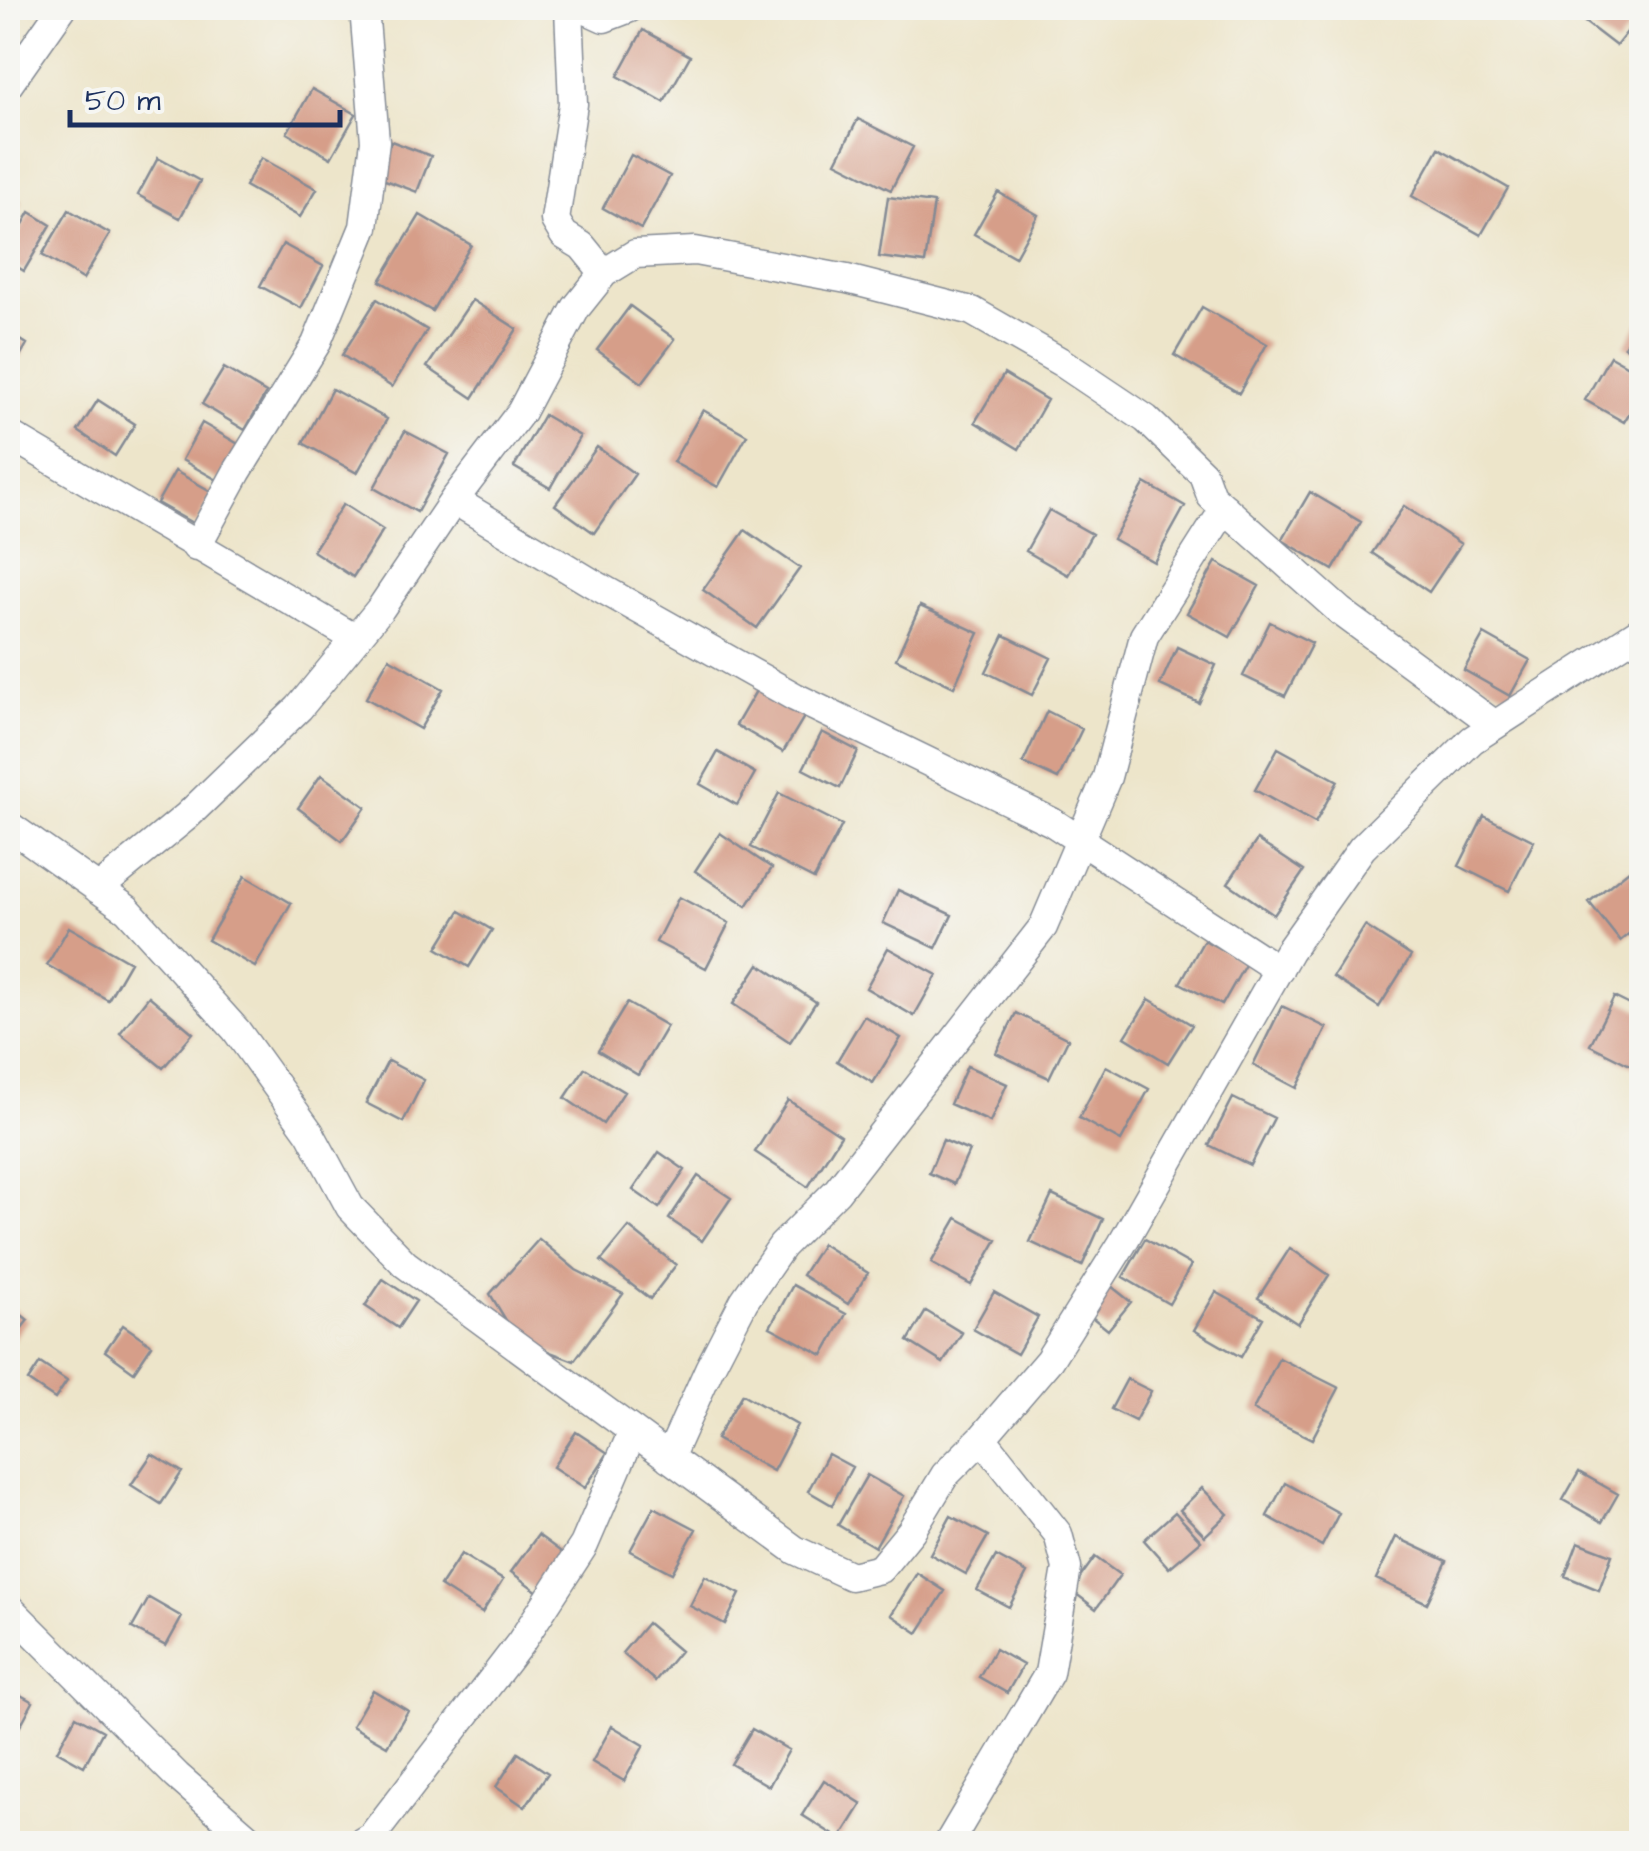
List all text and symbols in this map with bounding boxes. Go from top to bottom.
scale bar [70,65,340,127]
text: 50 m [85,80,161,122]

